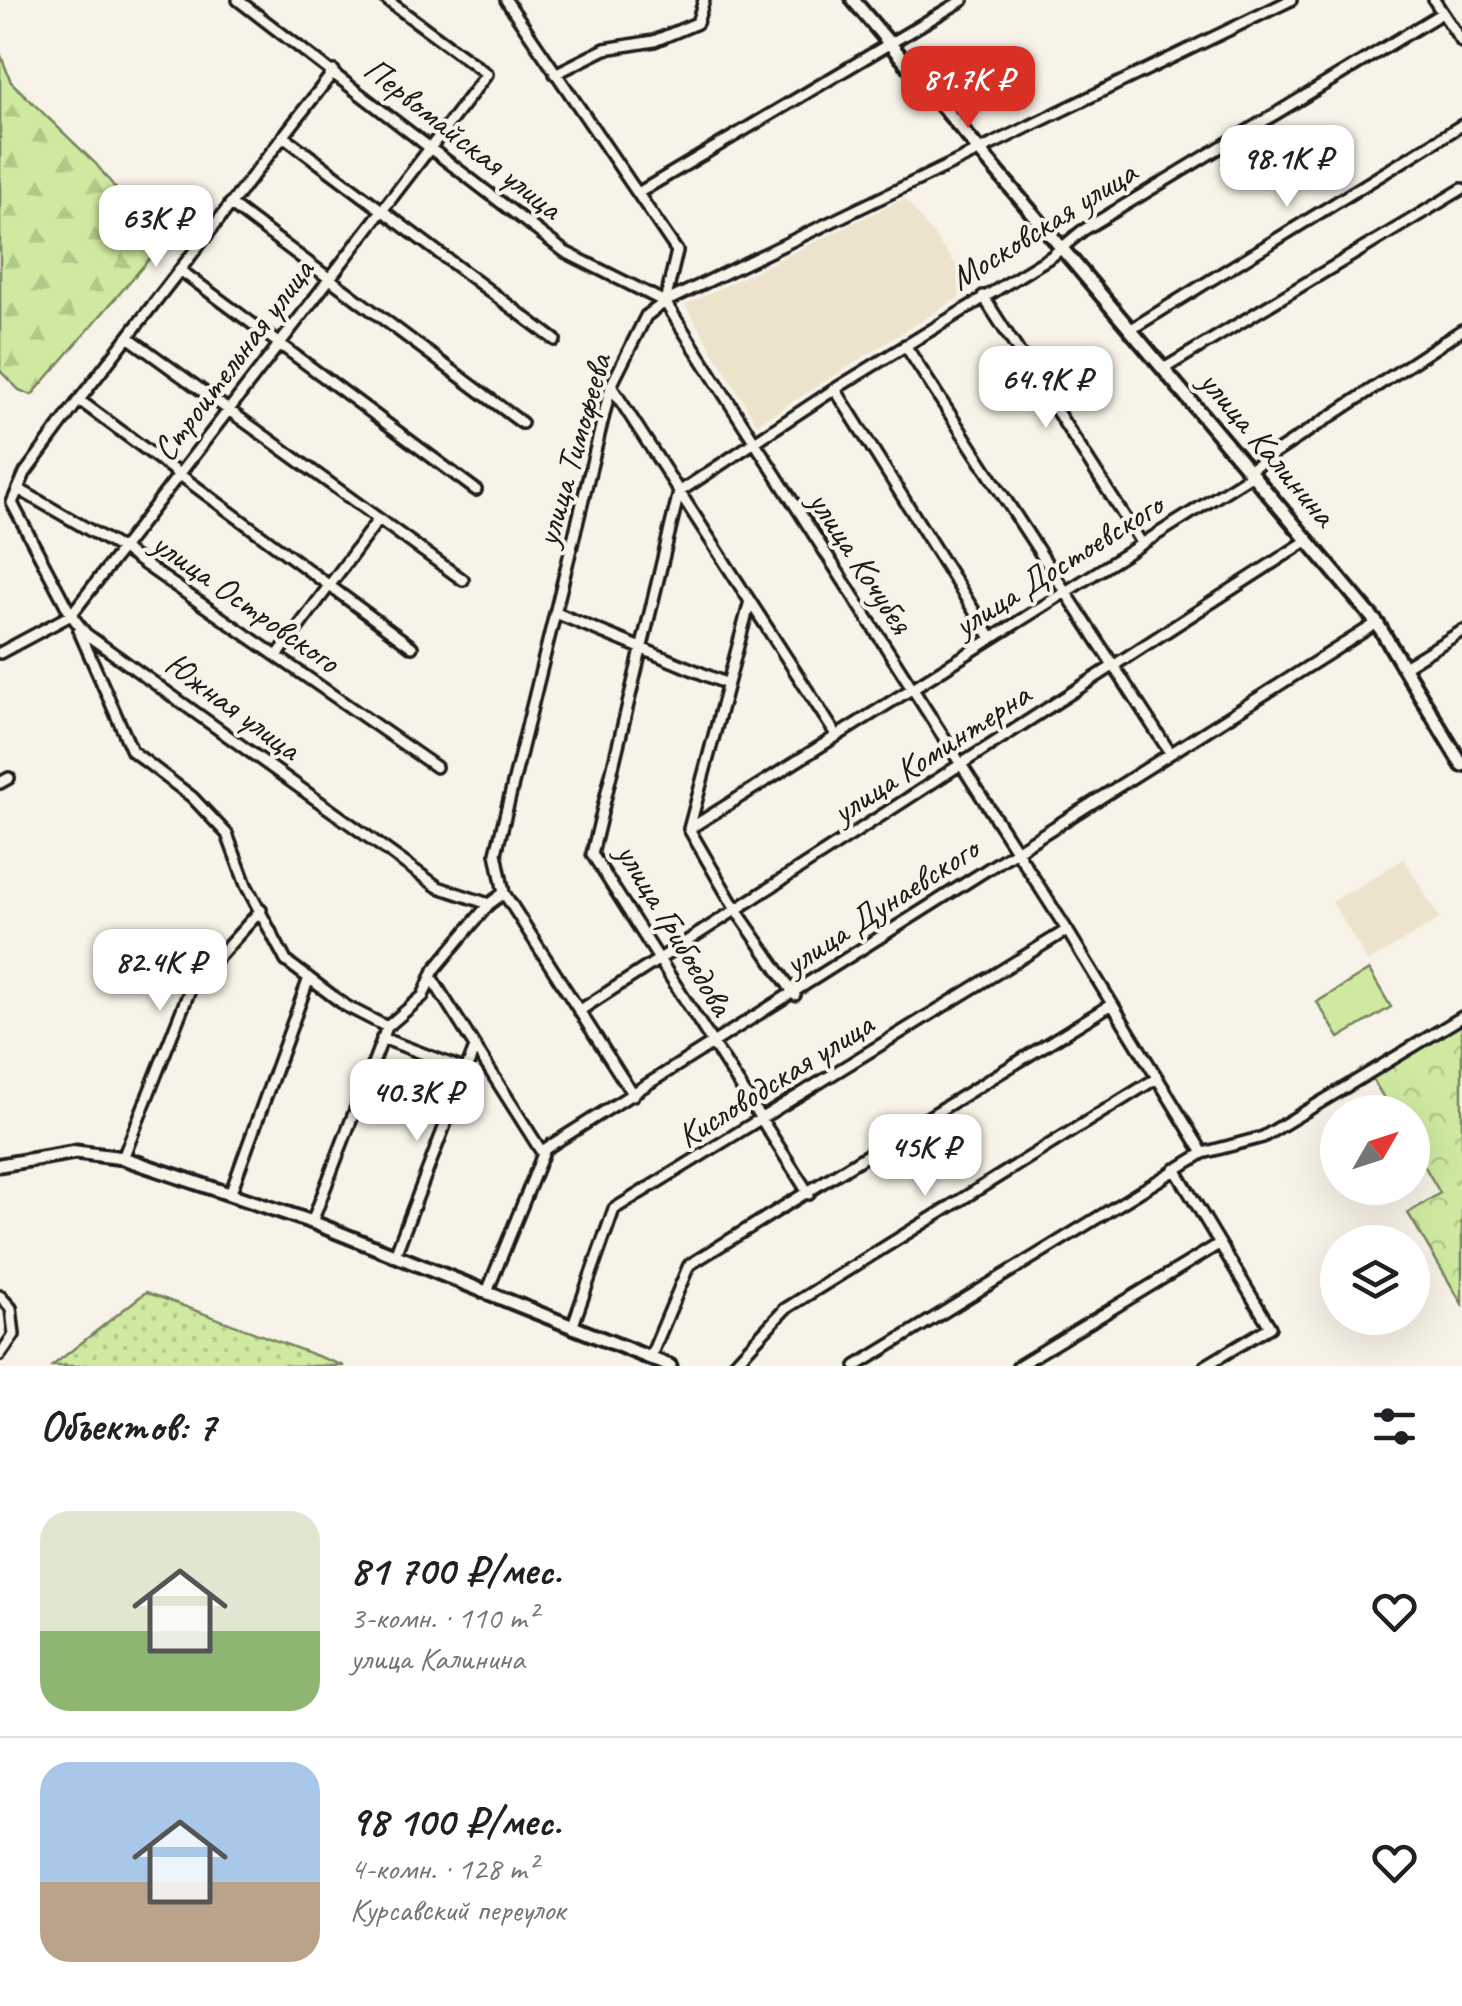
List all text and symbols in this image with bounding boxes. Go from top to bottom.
street label: Первомайская улица [355,46,573,231]
pin: 81.7K ₽ [876,46,1060,131]
text: 81.7K ₽ [923,58,1013,99]
pin: 98.1K ₽ [1195,125,1379,210]
text: 98.1K ₽ [1242,137,1332,178]
street label: Московская улица [941,148,1147,300]
pin: 63K ₽ [86,185,226,270]
text: 63K ₽ [121,197,191,238]
street label: Строительная улица [142,248,325,470]
pin: 64.9K ₽ [954,346,1138,431]
street label: улица Тимофеева [524,347,622,553]
text: 64.9K ₽ [1001,358,1091,399]
street label: улица Калинина [1188,359,1348,538]
street label: улица Кочубея [797,480,925,643]
street label: улица Достоевского [943,481,1174,648]
street label: улица Островского [142,520,350,684]
street label: Южная улица [156,642,311,772]
street label: улица Коминтерна [822,671,1041,835]
street label: улица Дунаевского [774,824,990,987]
street label: улица Грибоедова [605,833,745,1025]
pin: 82.4K ₽ [68,929,252,1014]
text: 82.4K ₽ [115,941,205,982]
street label: Кисловодская улица [669,1001,883,1158]
pin: 40.3K ₽ [325,1059,509,1144]
text: 40.3K ₽ [372,1071,462,1112]
north arrow [1320,1095,1430,1205]
map controls [1320,1095,1430,1335]
pin: 45K ₽ [855,1114,995,1199]
text: 45K ₽ [891,1126,959,1167]
button: layers [1320,1225,1430,1335]
icon: filters [1367,1399,1422,1454]
text: Объектов: 7 [40,1400,215,1453]
text: 81 700 ₽/мес. [350,1544,561,1597]
icon: home [120,1551,240,1671]
icon: heart [1367,1584,1422,1639]
text: 3-комн. · 110 m² [350,1597,537,1638]
text: улица Калинина [350,1638,525,1679]
text: 98 100 ₽/мес. [350,1795,561,1848]
icon: home [120,1802,240,1922]
icon: heart [1367,1835,1422,1890]
text: 4-комн. · 128 m² [350,1848,537,1889]
text: Курсавский переулок [350,1889,565,1930]

